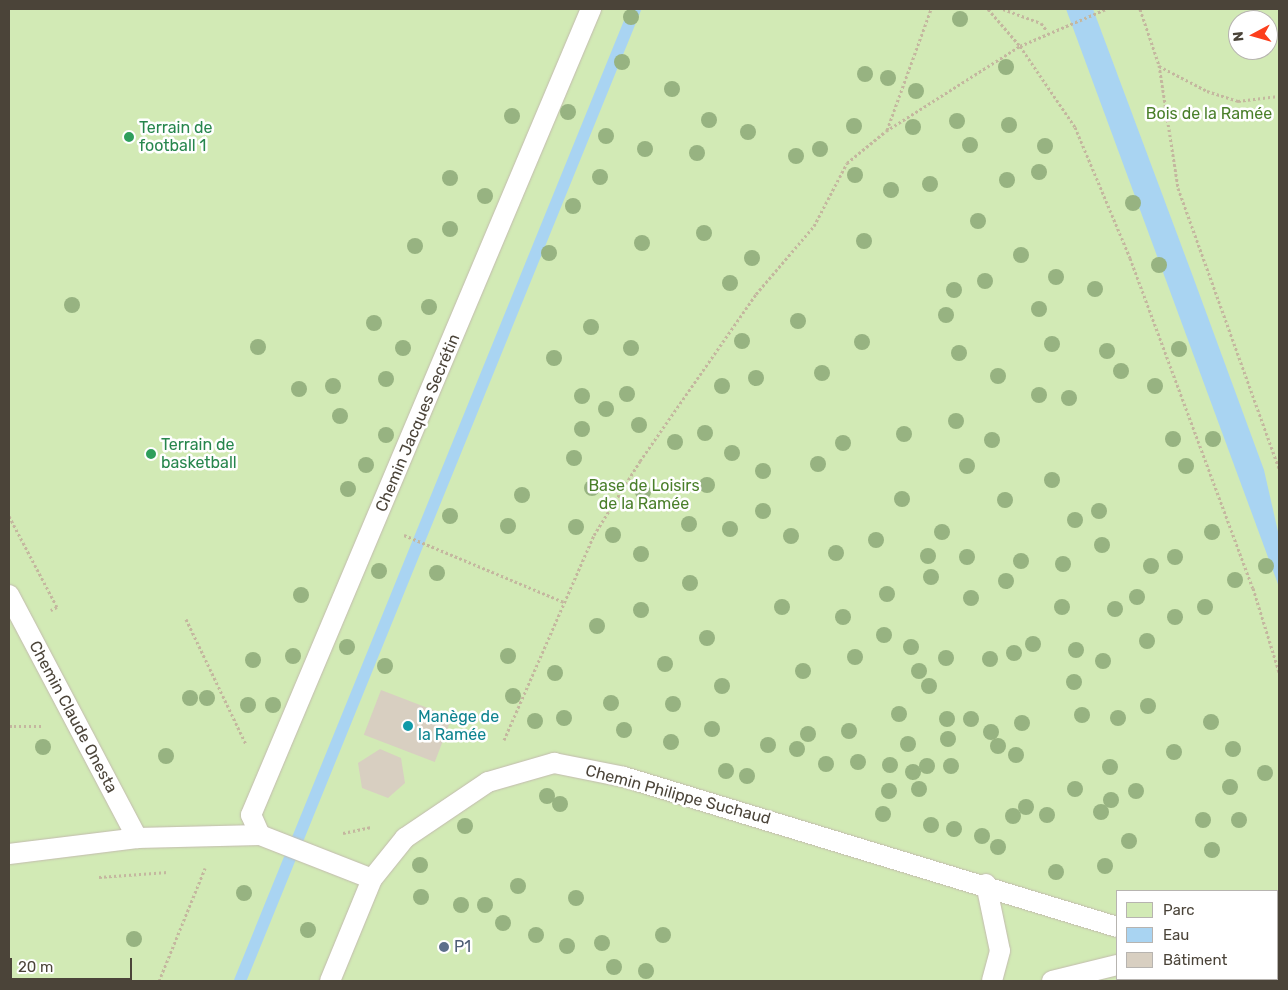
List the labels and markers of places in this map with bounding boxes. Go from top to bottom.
place label: Terrain de football 1 [139,118,213,156]
marker: Terrain de football 1 [123,131,135,143]
place label: Terrain de basketball [161,435,237,473]
marker: Terrain de basketball [145,448,157,460]
place label: Manège de la Ramée [418,707,499,745]
marker: Manège de la Ramée [402,720,414,732]
place label: P1 [454,937,471,957]
marker: P1 [438,941,450,953]

